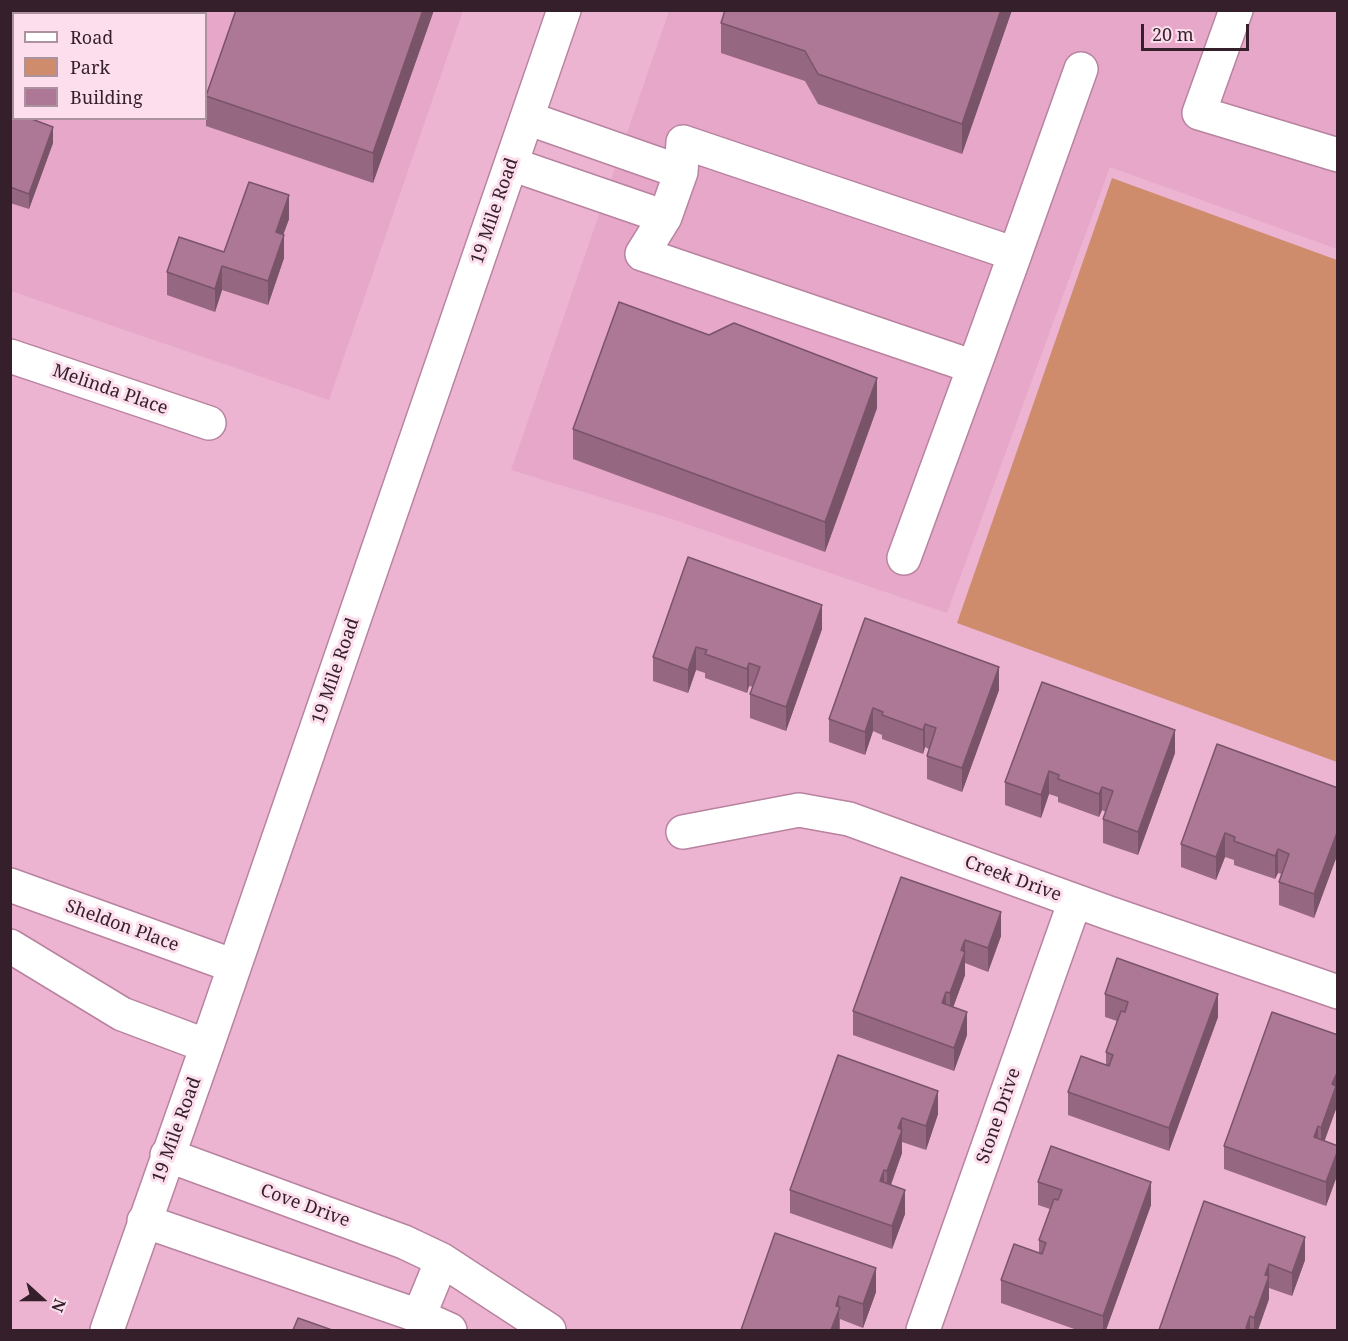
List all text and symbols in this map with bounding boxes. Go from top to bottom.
legend [12,12,207,120]
scale bar [1144,12,1252,50]
text: 20 m [1152,22,1194,46]
text: Road [70,25,113,49]
text: Park [70,55,110,79]
text: Building [70,85,143,109]
street label: 19 Mile Road [467,155,523,267]
street label: Melinda Place [50,360,170,420]
street label: 19 Mile Road [308,615,364,727]
street label: Creek Drive [962,852,1064,906]
street label: Sheldon Place [62,895,182,957]
street label: Stone Drive [973,1065,1025,1167]
street label: 19 Mile Road [148,1074,206,1186]
street label: Cove Drive [257,1180,353,1232]
north arrow [12,1269,72,1329]
text: N [46,1296,71,1315]

